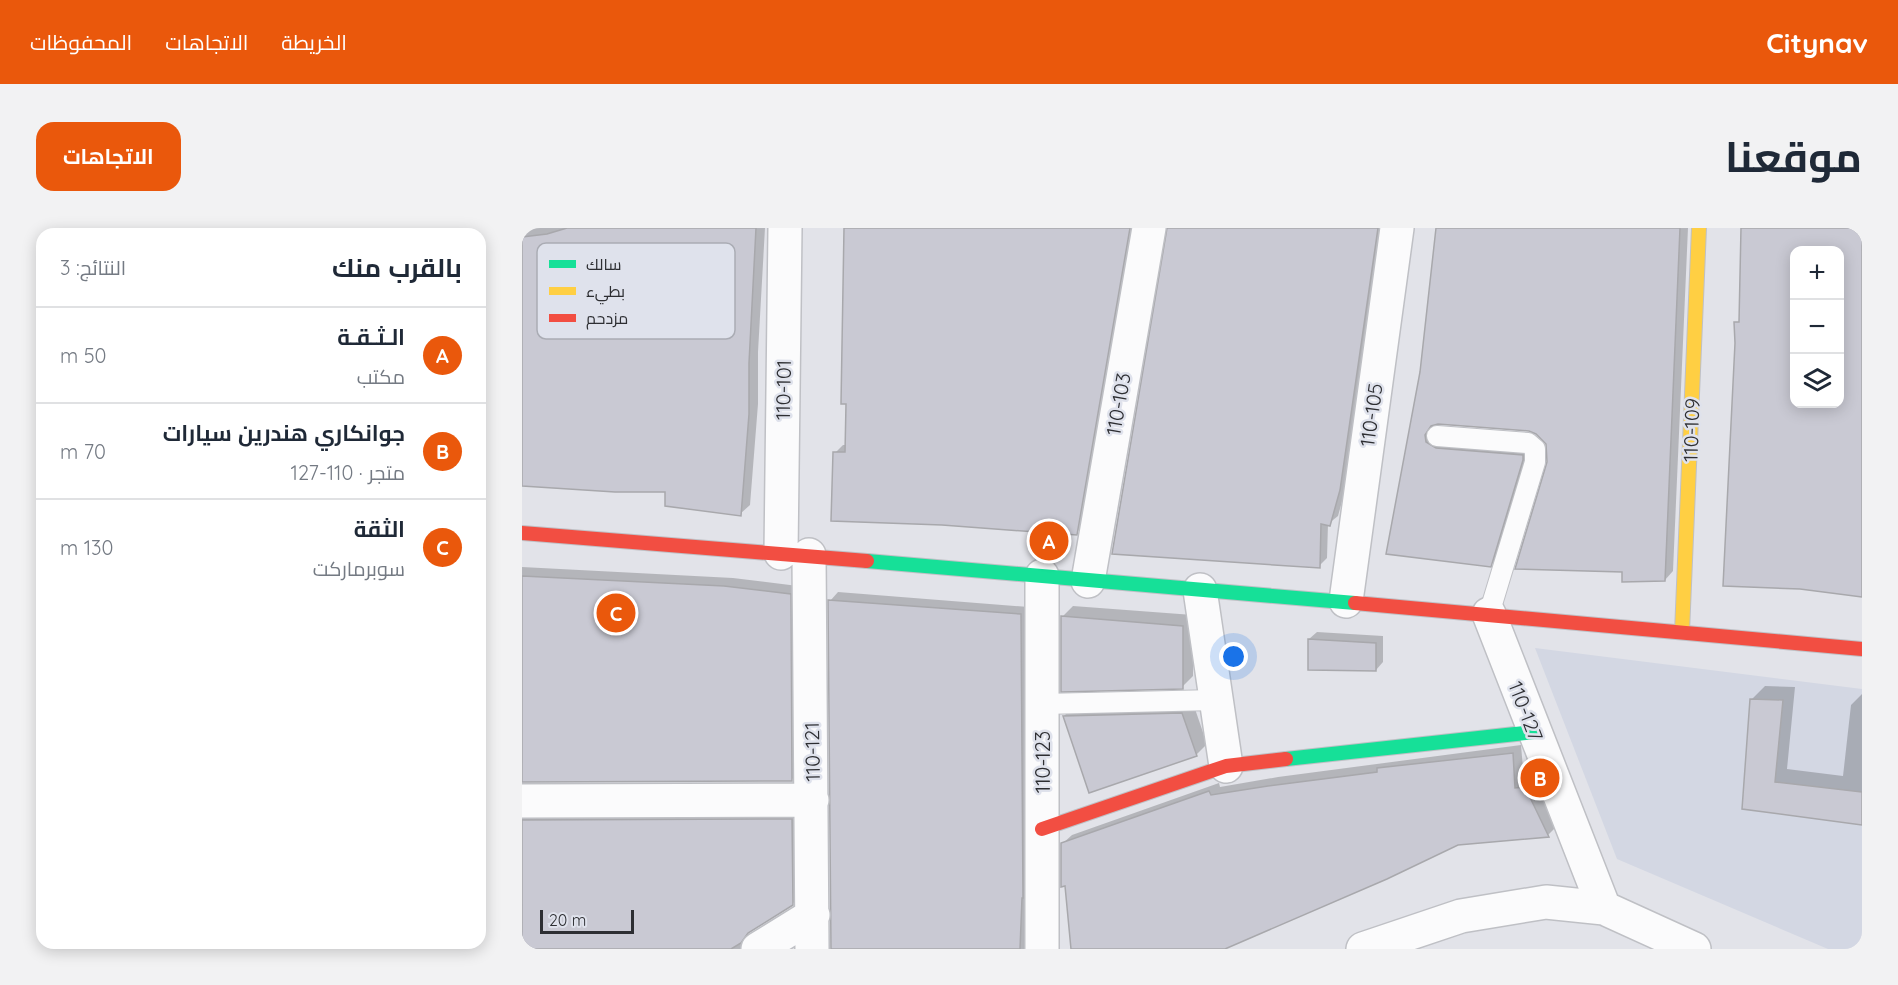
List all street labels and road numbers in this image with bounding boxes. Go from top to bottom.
street label: 110-101 [770,360,796,420]
street label: 110-103 [1100,371,1136,437]
street label: 110-105 [1354,382,1388,448]
street label: 110-109 [1677,398,1705,462]
street label: 110-127 [1503,678,1549,744]
street label: 110-121 [799,722,825,782]
street label: 110-123 [1030,731,1055,793]

